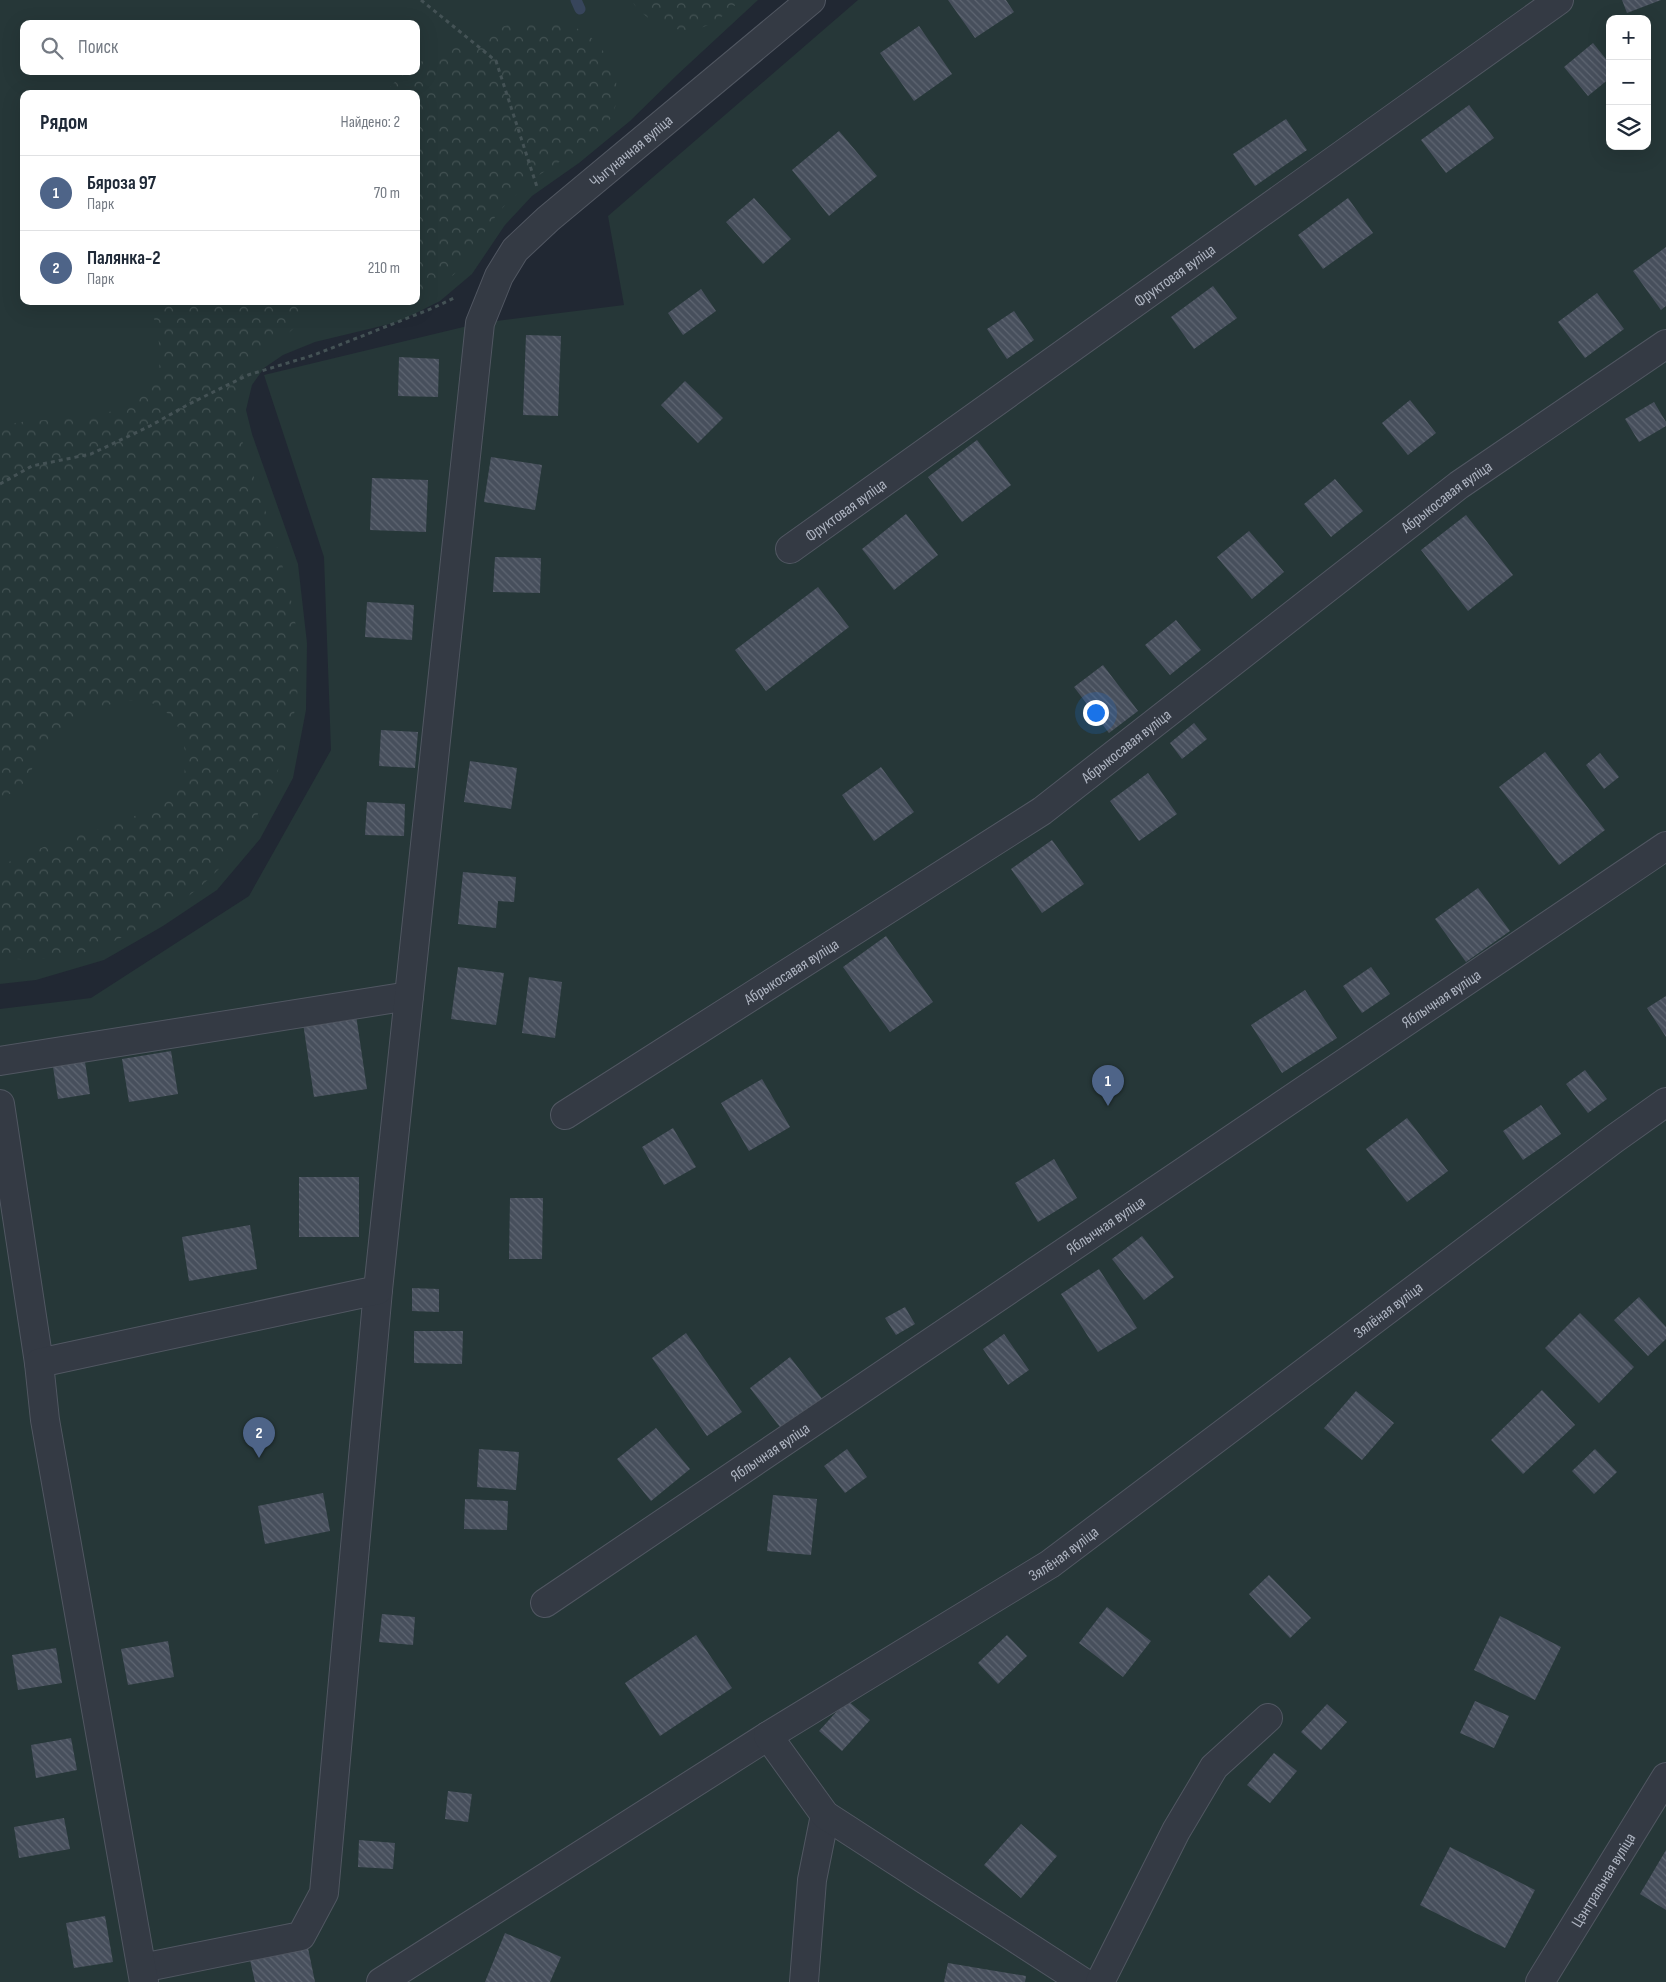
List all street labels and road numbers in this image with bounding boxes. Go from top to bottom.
street label: Чыгуначная вуліца [586,111,677,192]
street label: Фруктовая вуліца [1131,240,1219,311]
street label: Абрыкосавая вуліца [1397,457,1496,538]
street label: Фруктовая вуліца [802,475,891,546]
street label: Абрыкосавая вуліца [1077,706,1175,788]
street label: Абрыкосавая вуліца [740,935,843,1010]
street label: Яблычная вуліца [1399,966,1485,1033]
street label: Яблычная вуліца [1063,1192,1149,1259]
street label: Зялёная вуліца [1350,1278,1427,1343]
street label: Яблычная вуліца [727,1419,814,1486]
street label: Зялёная вуліца [1025,1523,1103,1586]
street label: Цэнтральная вуліца [1568,1830,1640,1931]

